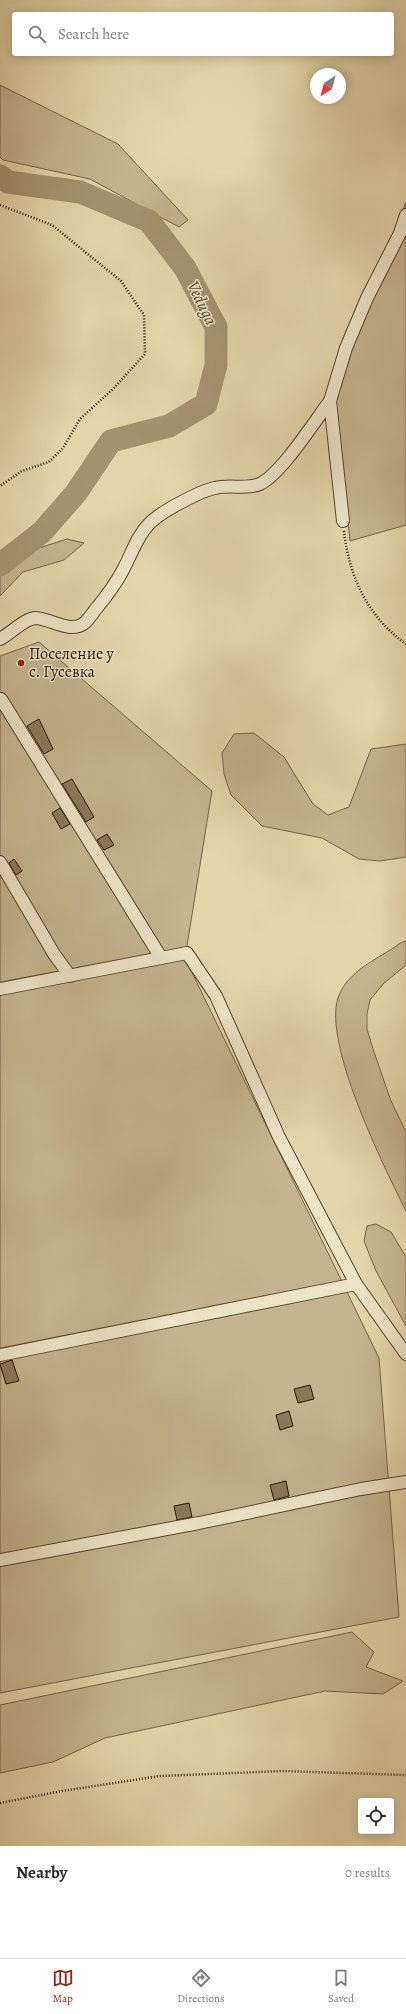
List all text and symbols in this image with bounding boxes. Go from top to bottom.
search box [12,12,394,56]
icon: search [26,23,48,45]
text: Search here [58,24,129,44]
north arrow [310,68,346,104]
water label: Veduga [182,277,223,329]
place label: Поселение у с. Гусевка [29,643,115,683]
marker: Поселение у с. Гусевка [16,658,26,668]
map controls [358,1798,394,1834]
button: locate [358,1798,394,1834]
text: Nearby [16,1861,67,1884]
text: 0 results [345,1864,390,1881]
tab: Map [52,1967,74,2006]
tab: Directions [177,1967,225,2006]
tab: Saved [328,1967,354,2006]

